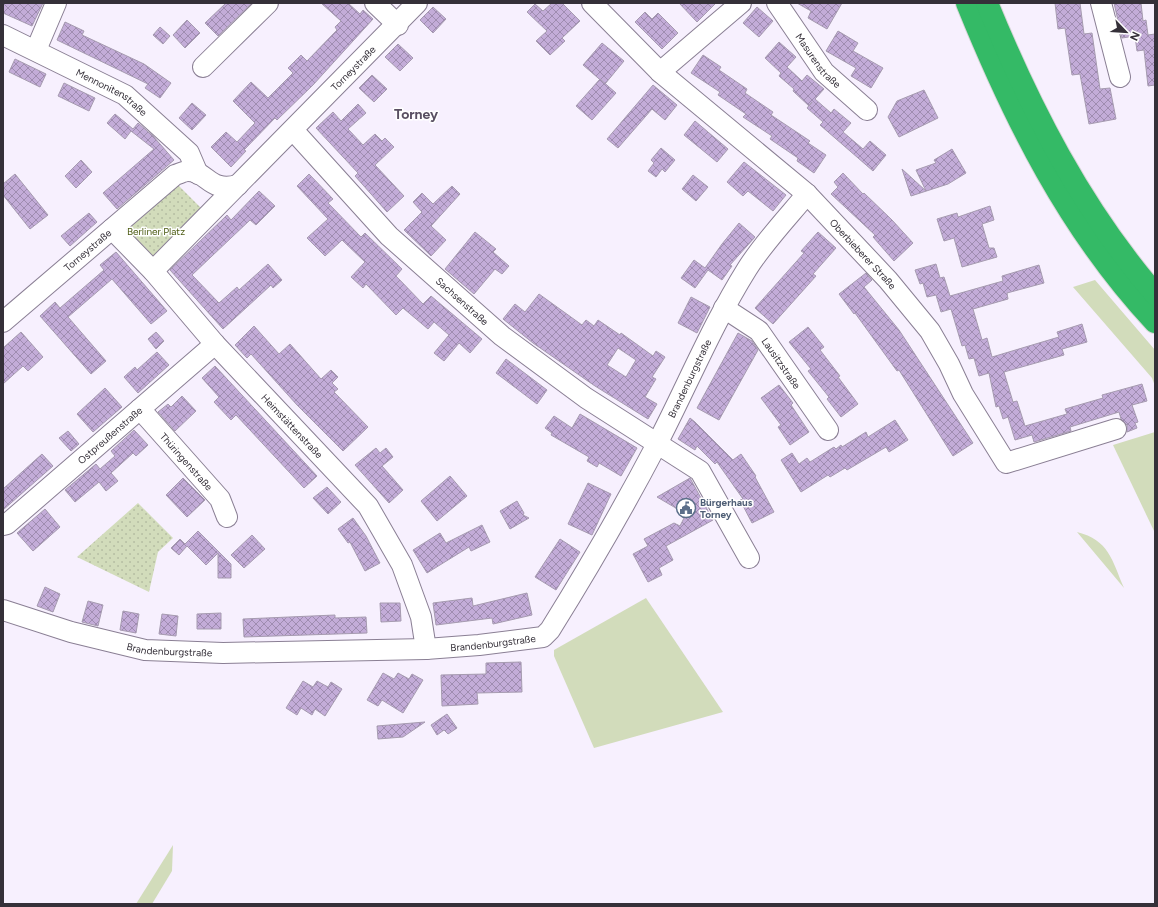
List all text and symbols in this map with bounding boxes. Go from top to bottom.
north arrow [1106,12,1146,52]
text: N [1127,29,1142,43]
street label: Masurenstraße [793,31,844,91]
street label: Torneystraße [328,42,378,93]
street label: Mennonitenstraße [74,65,150,119]
district label: Torney [394,106,439,123]
street label: Oberbieberer Straße [827,216,900,292]
park label: Berliner Platz [127,225,185,238]
street label: Torneystraße [61,226,114,274]
street label: Sachsenstraße [433,274,492,328]
street label: Lausitzstraße [759,335,804,392]
street label: Brandenburgstraße [665,336,714,420]
street label: Heimstättenstraße [259,391,326,461]
street label: Ostpreußenstraße [75,403,145,467]
street label: Thüringenstraße [157,430,216,493]
place label: Bürgerhaus Torney [700,496,753,521]
public building icon: Bürgerhaus Torney [675,497,697,519]
street label: Brandenburgstraße [450,631,537,654]
street label: Brandenburgstraße [125,639,213,659]

